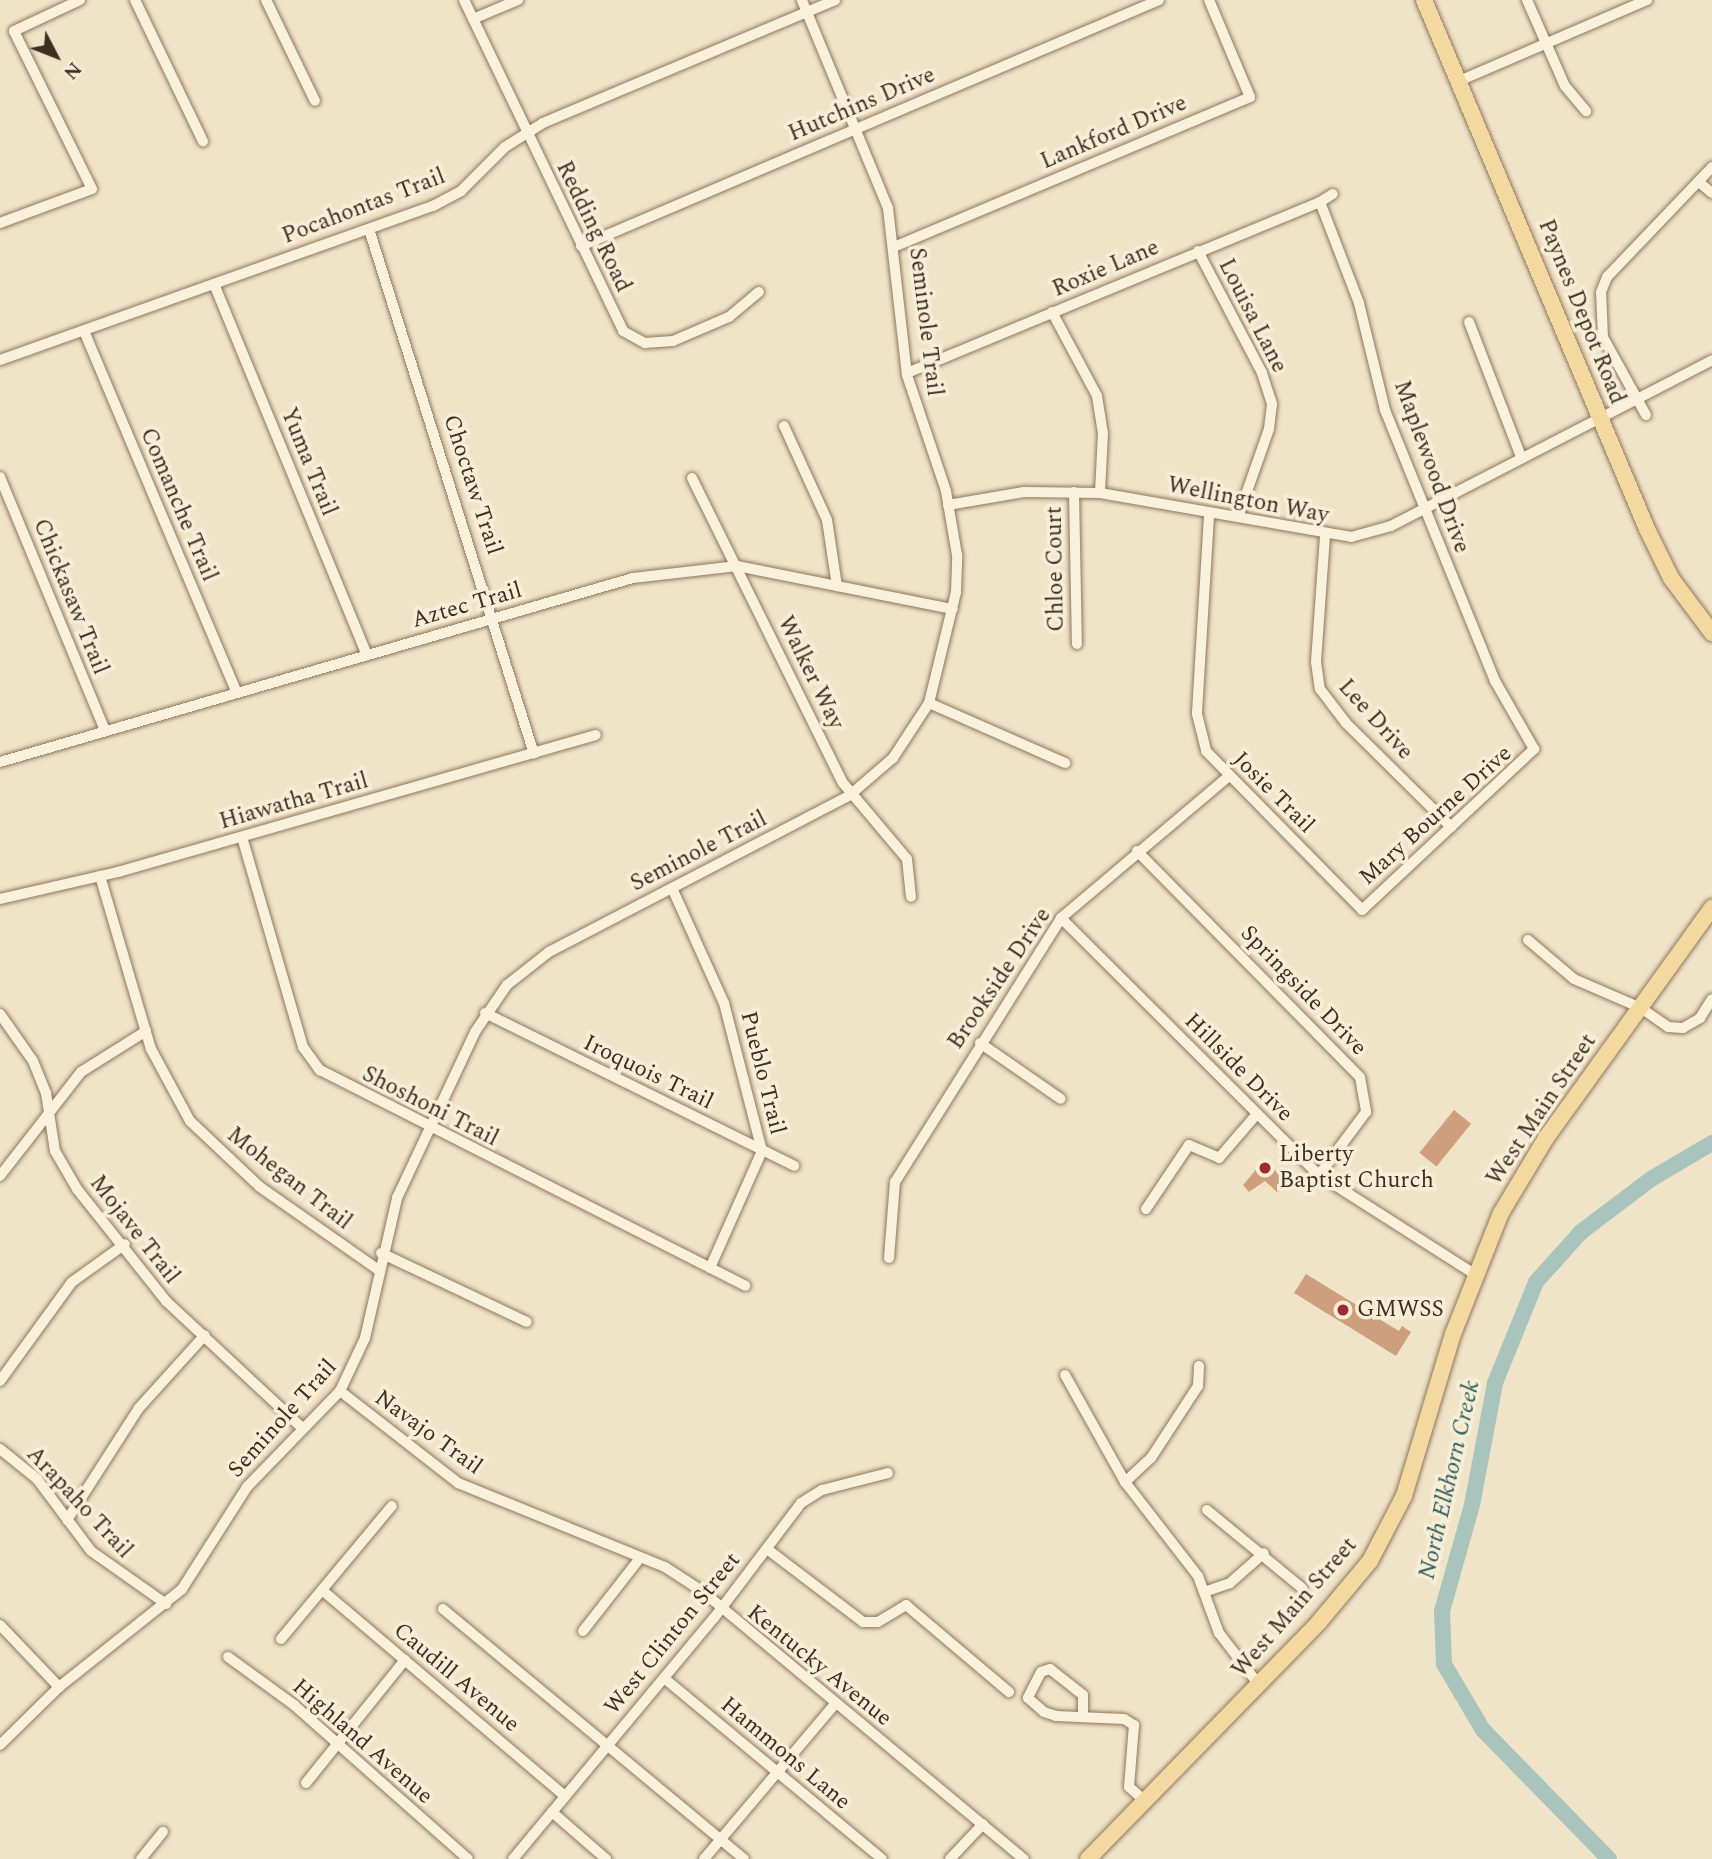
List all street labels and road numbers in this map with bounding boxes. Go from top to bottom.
street label: Hutchins Drive [785,62,939,148]
street label: Lankford Drive [1037,90,1191,176]
street label: Redding Road [549,157,637,297]
street label: Pocahontas Trail [279,163,449,251]
street label: Paynes Depot Road [1531,216,1631,408]
street label: Roxie Lane [1049,234,1163,304]
street label: Seminole Trail [902,246,948,398]
street label: Louisa Lane [1211,254,1293,378]
street label: Maplewood Drive [1387,377,1475,557]
street label: Yuma Trail [274,404,342,520]
street label: Choctaw Trail [436,412,508,558]
street label: Comanche Trail [133,424,223,586]
street label: Wellington Way [1165,472,1331,530]
street label: Chloe Court [1041,506,1071,632]
street label: Chickasaw Trail [26,515,114,679]
street label: Aztec Trail [409,577,525,635]
street label: Walker Way [771,612,849,734]
street label: Lee Drive [1332,674,1418,766]
street label: Mary Bourne Drive [1354,740,1518,892]
street label: Josie Trail [1226,746,1320,840]
street label: Hiawatha Trail [216,768,372,836]
street label: Seminole Trail [626,806,772,898]
street label: Brookside Drive [942,903,1058,1055]
street label: Springside Drive [1234,920,1372,1062]
street label: Hillside Drive [1178,1008,1298,1128]
street label: Pueblo Trail [733,1009,791,1137]
street label: West Main Street [1481,1029,1603,1191]
street label: Iroquois Trail [579,1030,717,1116]
street label: Shoshoni Trail [357,1061,503,1153]
street label: Mohegan Trail [221,1122,357,1236]
street label: Mojave Trail [83,1170,185,1290]
street label: Seminole Trail [223,1354,343,1484]
street label: Navajo Trail [369,1385,487,1481]
street label: Arapaho Trail [20,1441,138,1565]
street label: West Main Street [1227,1532,1363,1684]
street label: West Clinton Street [599,1547,747,1721]
street label: Kentucky Avenue [741,1599,897,1733]
street label: Caudill Avenue [387,1617,525,1739]
street label: Highland Avenue [286,1673,438,1811]
street label: Hammons Lane [714,1692,856,1816]

